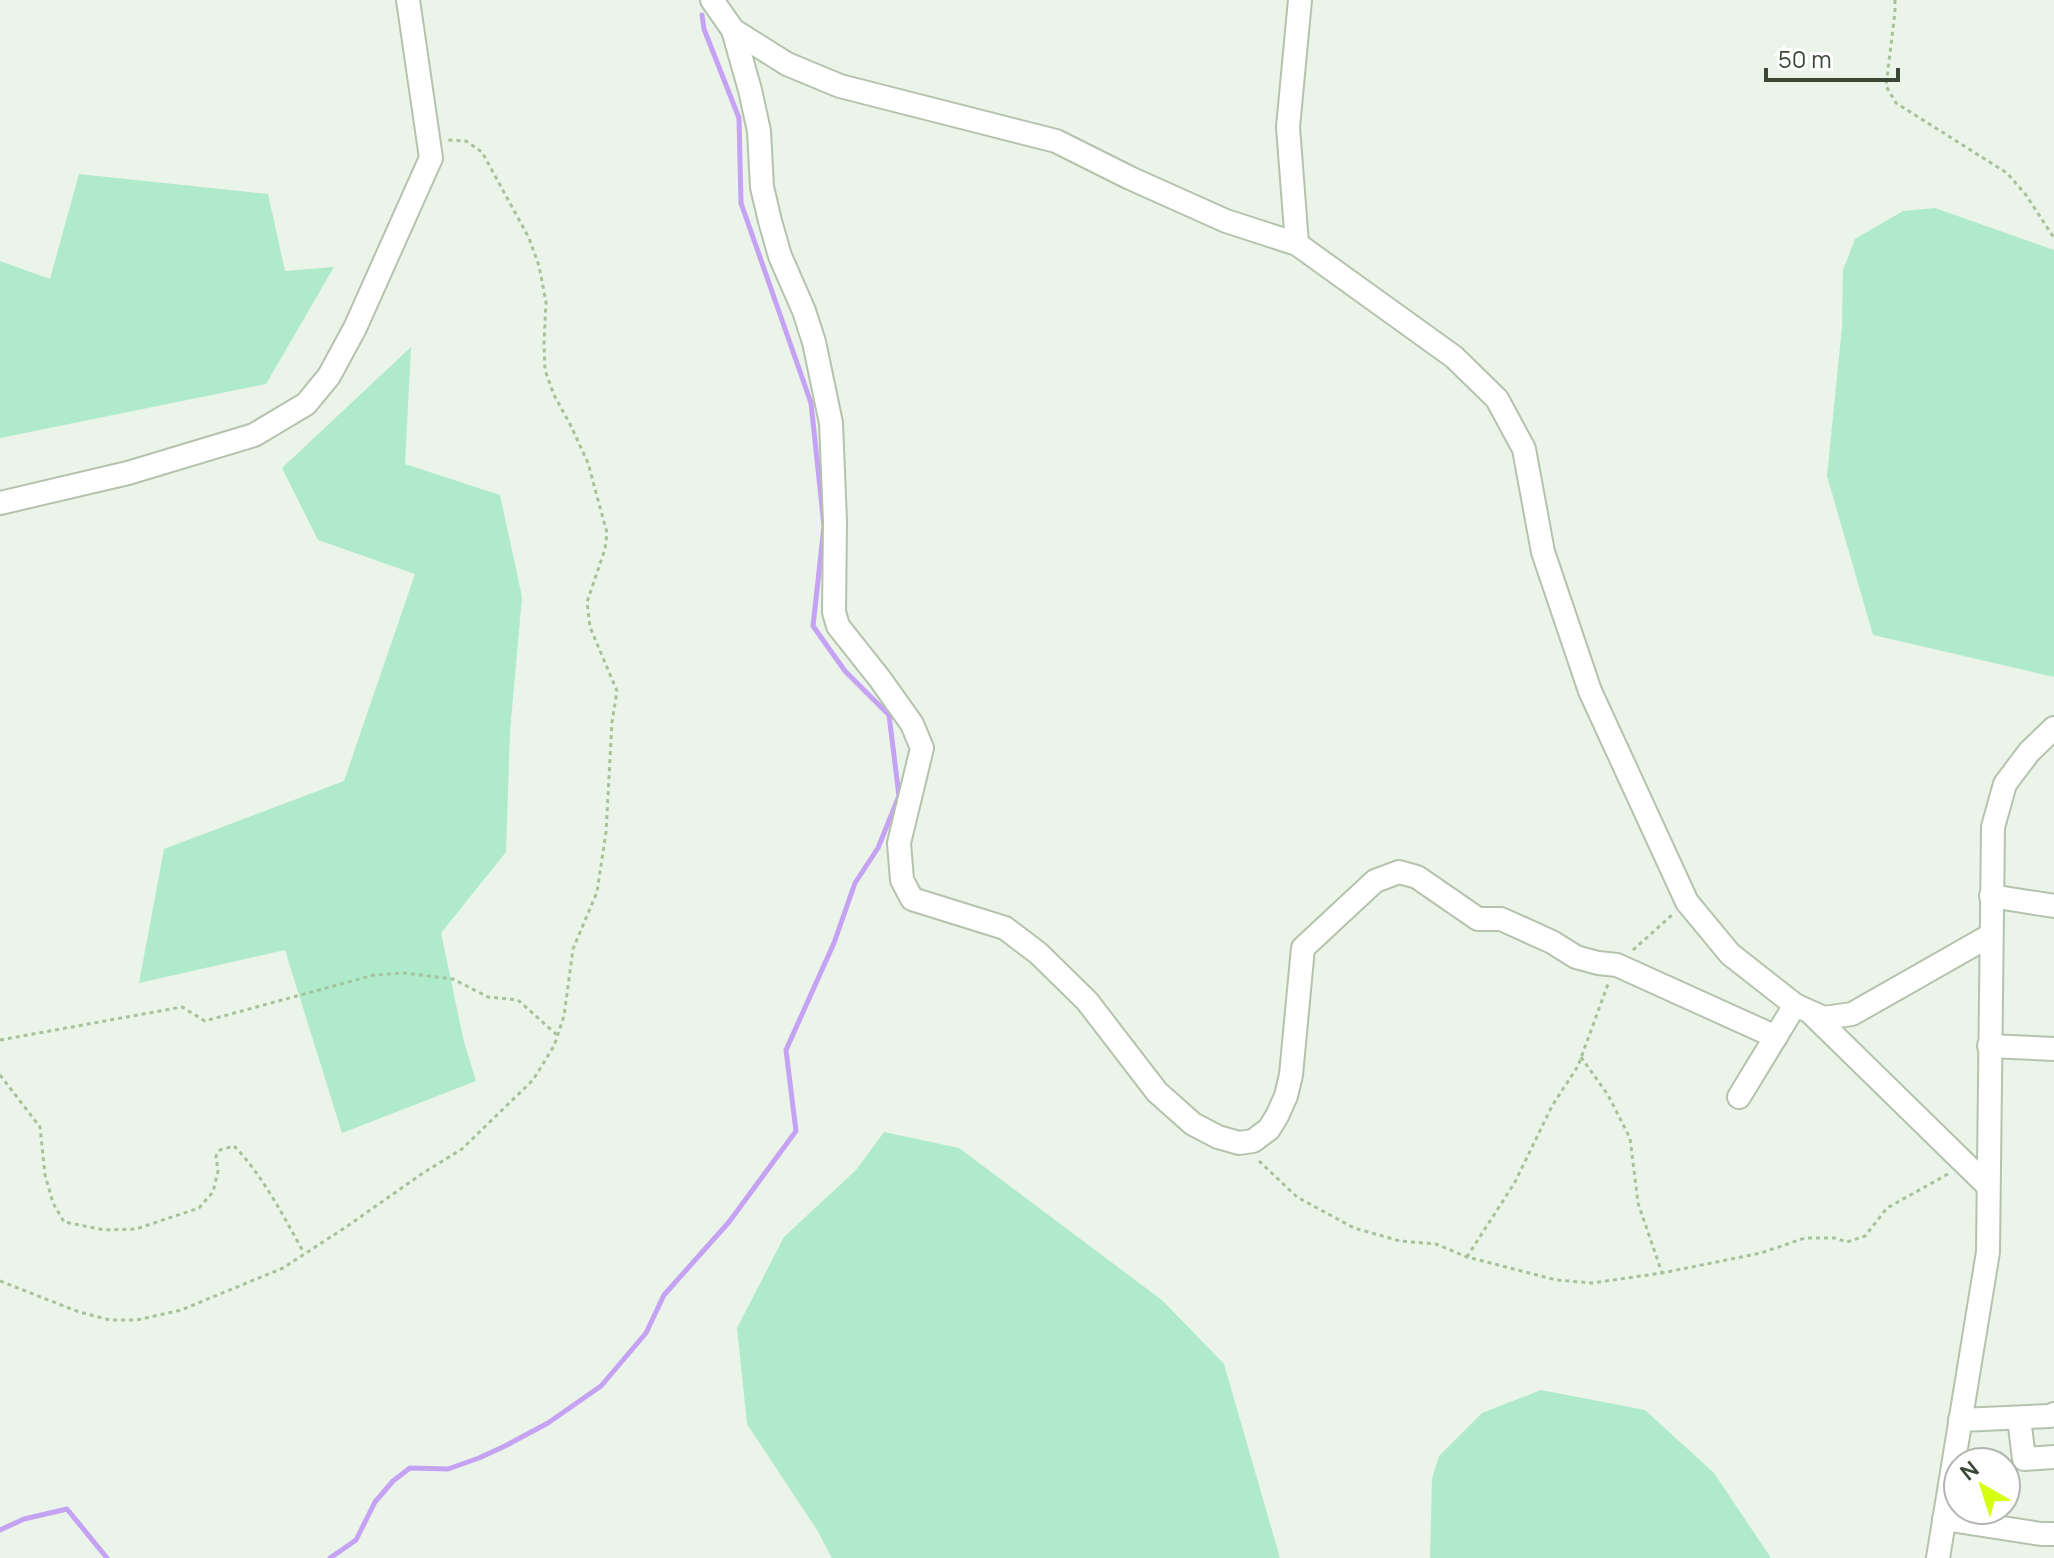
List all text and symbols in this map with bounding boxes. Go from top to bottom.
scale bar [1766,32,1898,82]
text: 50 m [1778,42,1832,75]
north arrow [1942,1446,2022,1526]
text: N [1954,1454,1985,1487]

